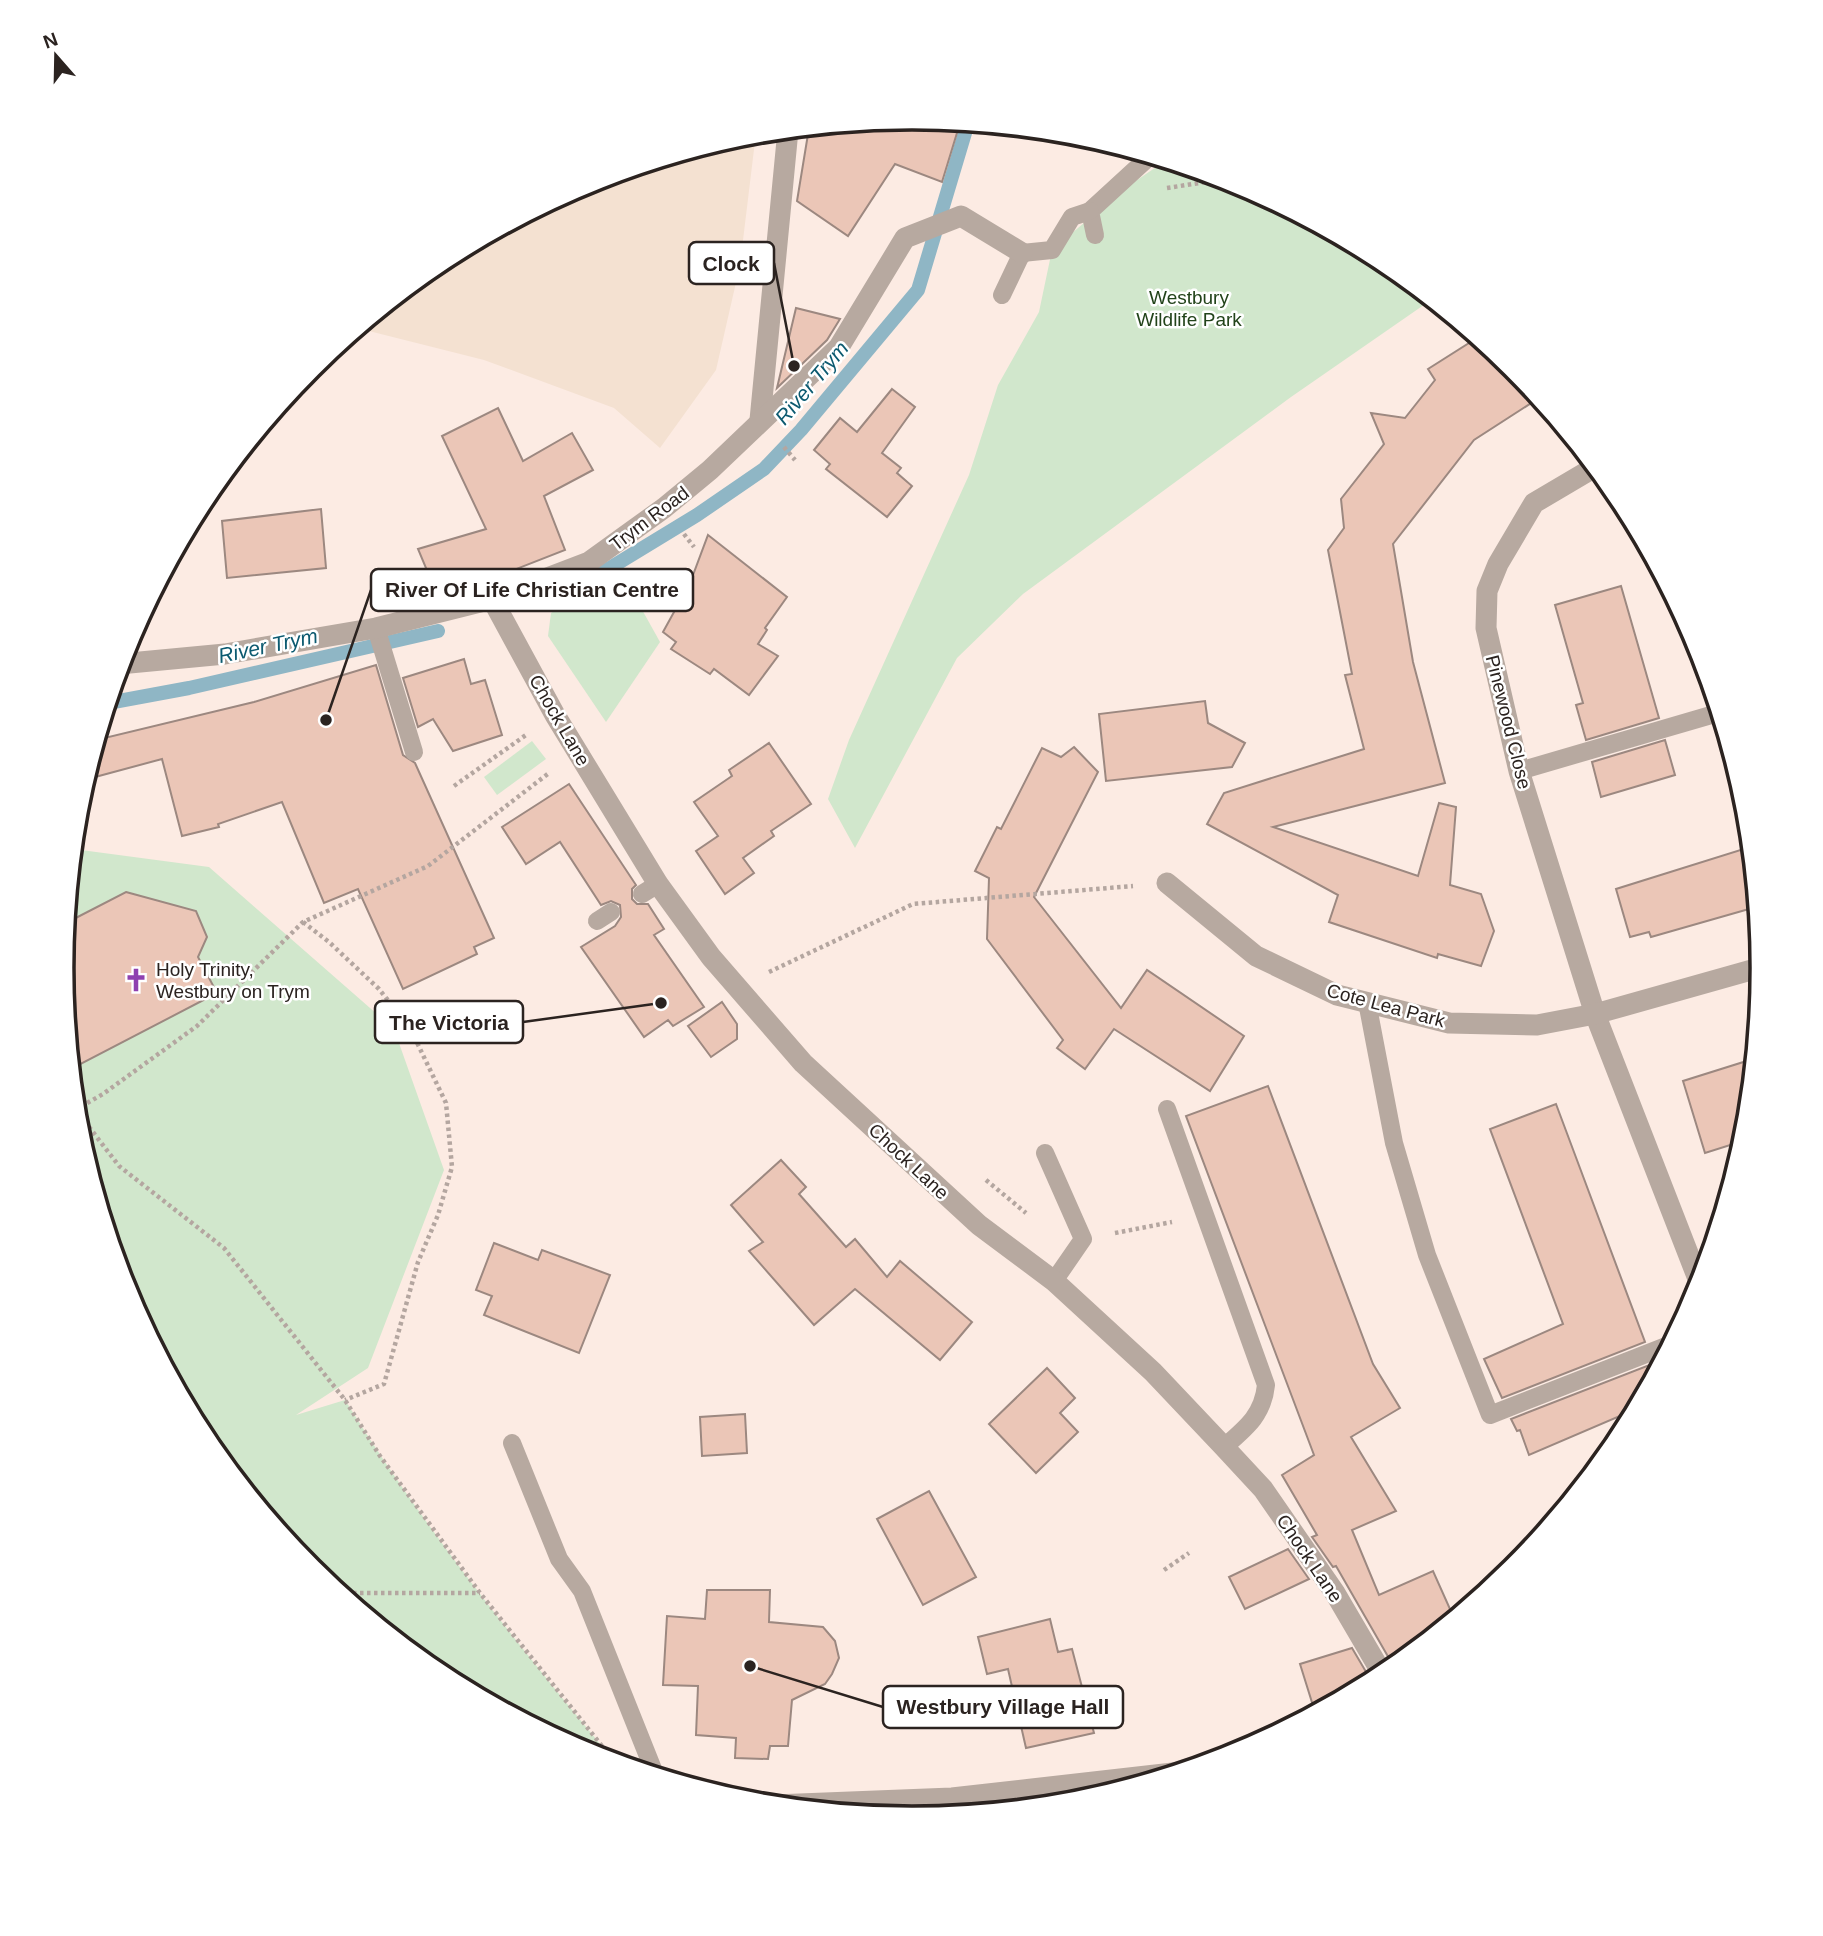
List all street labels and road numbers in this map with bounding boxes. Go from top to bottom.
street label: Trym Road [606,482,693,555]
street label: Pinewood Close [1482,653,1535,791]
street label: Chock Lane [525,671,594,769]
street label: Cote Lea Park [1324,980,1448,1031]
street label: Chock Lane [864,1119,953,1204]
street label: Chock Lane [1273,1510,1347,1606]

